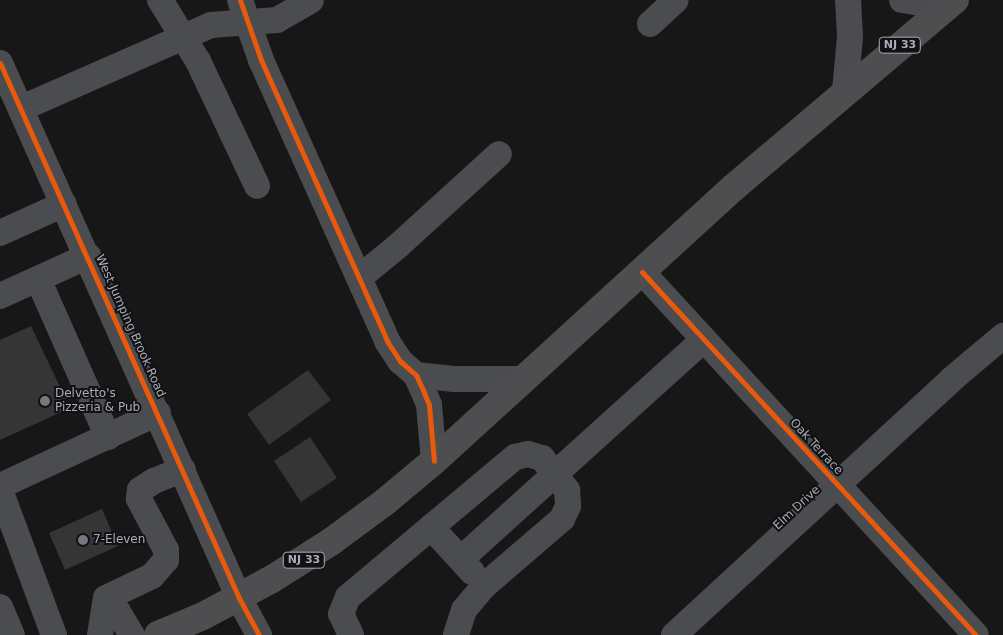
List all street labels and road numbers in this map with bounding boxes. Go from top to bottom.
road number: NJ 33 [879,36,921,54]
street label: West Jumping Brook Road [92,252,168,400]
street label: Oak Terrace [786,416,846,478]
street label: Elm Drive [771,483,823,533]
road number: NJ 33 [283,552,325,568]

